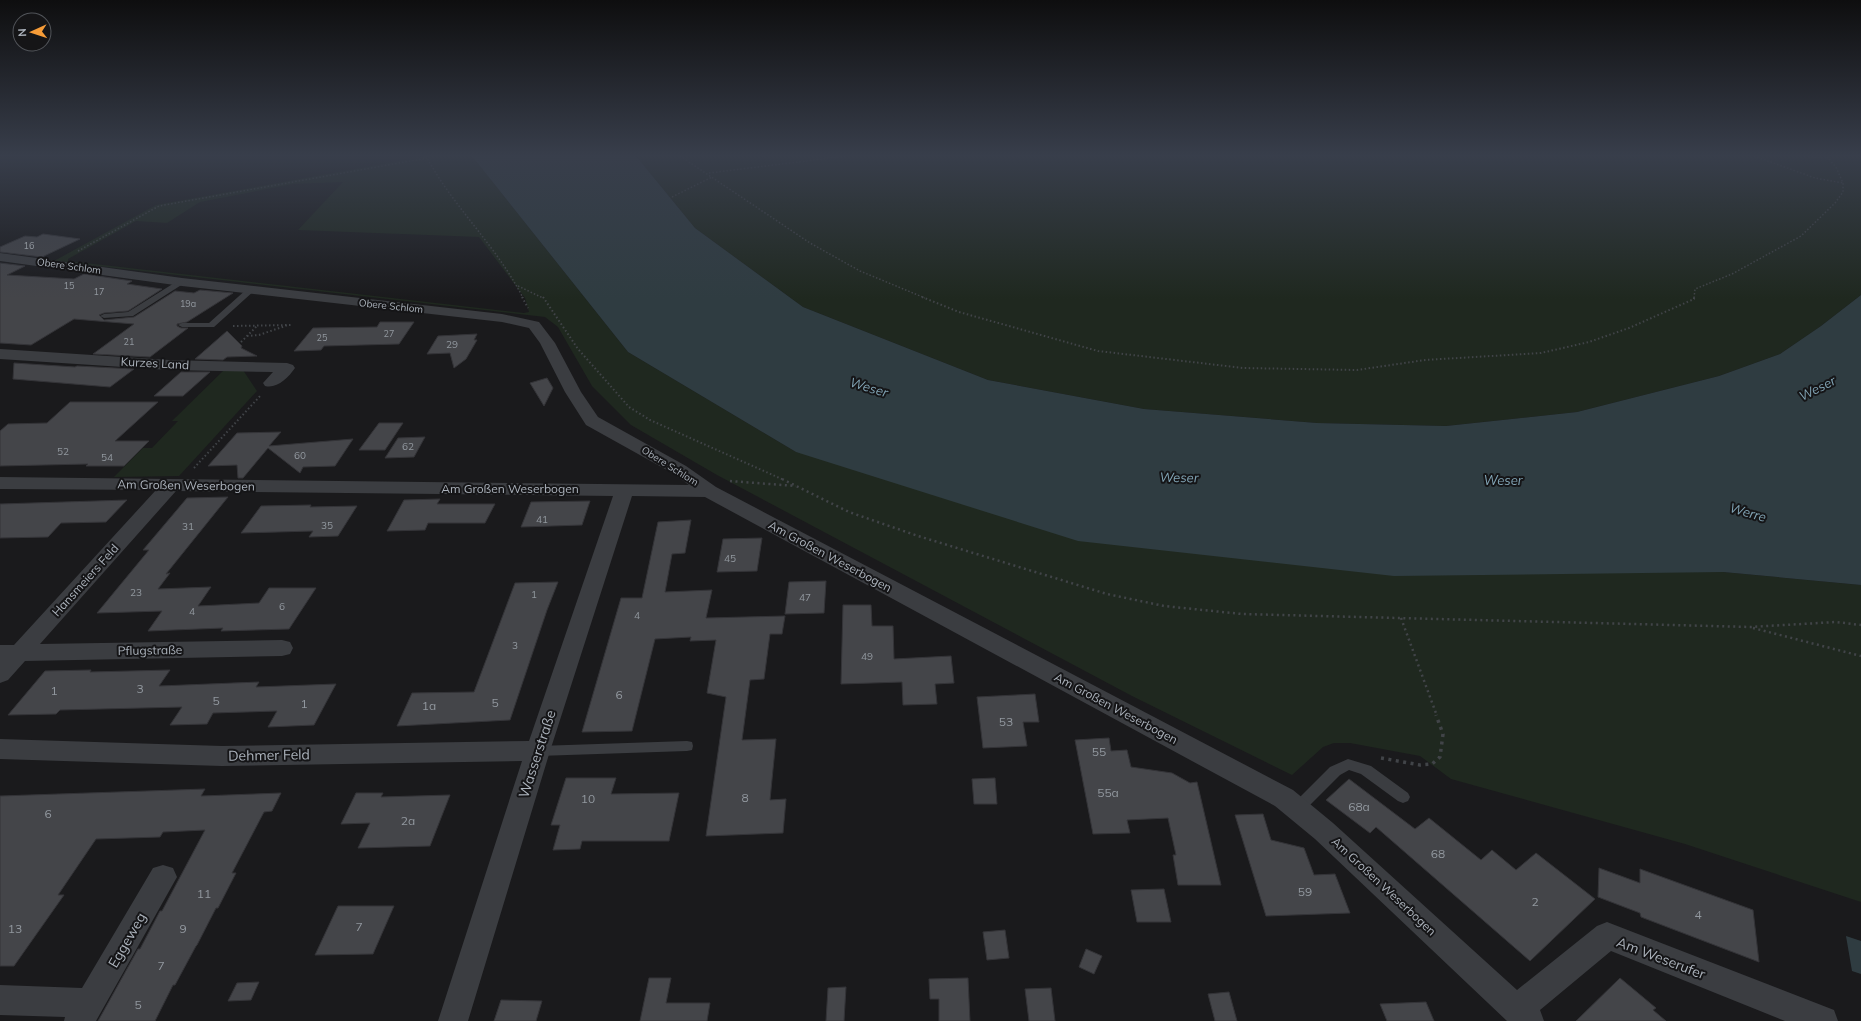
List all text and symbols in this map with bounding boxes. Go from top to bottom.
north arrow [12,12,52,52]
text: N [15,28,29,37]
house number: 16 [24,240,34,251]
street label: Obere Schlom [36,255,102,277]
house number: 15 [64,280,75,291]
house number: 17 [94,286,104,297]
street label: Obere Schlom [358,296,424,316]
house number: 19a [180,298,196,309]
house number: 27 [384,328,394,339]
house number: 25 [317,332,328,343]
house number: 21 [124,336,134,347]
house number: 29 [446,338,458,351]
street label: Kurzes Land [120,354,190,372]
water label: Weser [1796,371,1839,404]
water label: Weser [848,374,891,401]
house number: 62 [402,440,414,453]
street label: Obere Schlom [639,443,701,489]
house number: 52 [57,445,69,458]
house number: 60 [294,449,306,462]
house number: 54 [101,451,113,464]
water label: Weser [1159,469,1200,485]
water label: Weser [1483,472,1524,488]
street label: Am Großen Weserbogen [117,476,255,494]
street label: Am Großen Weserbogen [441,481,579,496]
water label: Werre [1728,499,1768,525]
house number: 41 [536,513,548,526]
street label: Am Großen Weserbogen [766,517,894,595]
house number: 35 [321,519,333,532]
house number: 31 [182,520,194,533]
street label: Hansmeiers Feld [49,541,121,619]
house number: 45 [724,552,736,565]
house number: 23 [130,586,142,599]
house number: 1 [531,588,537,601]
house number: 47 [799,591,811,604]
house number: 6 [279,600,285,613]
house number: 4 [189,605,195,618]
house number: 4 [634,609,640,622]
house number: 3 [512,639,518,652]
street label: Pflugstraße [118,642,182,658]
house number: 49 [861,650,873,663]
street label: Am Großen Weserbogen [1052,669,1180,747]
house number: 3 [136,681,144,696]
house number: 1 [50,683,58,698]
house number: 6 [615,687,623,702]
house number: 5 [212,693,220,708]
house number: 5 [491,695,499,710]
house number: 1 [300,696,308,711]
house number: 1a [422,698,436,713]
street label: Wasserstraße [514,708,560,800]
house number: 53 [999,714,1013,729]
house number: 55 [1092,744,1106,759]
street label: Dehmer Feld [228,745,310,765]
house number: 55a [1097,785,1119,800]
house number: 8 [741,790,749,805]
house number: 10 [581,791,595,806]
house number: 68a [1348,799,1370,814]
house number: 6 [44,806,52,821]
house number: 2a [401,813,415,828]
street label: Am Großen Weserbogen [1329,834,1439,938]
house number: 68 [1431,846,1445,861]
house number: 59 [1298,884,1312,899]
house number: 11 [197,886,211,901]
house number: 2 [1531,894,1539,909]
house number: 4 [1694,907,1702,922]
street label: Eggeweg [104,909,150,971]
house number: 7 [355,919,363,934]
house number: 13 [8,921,22,936]
house number: 9 [179,921,187,936]
street label: Am Weserufer [1614,933,1709,983]
house number: 7 [157,958,165,973]
house number: 5 [134,997,142,1012]

